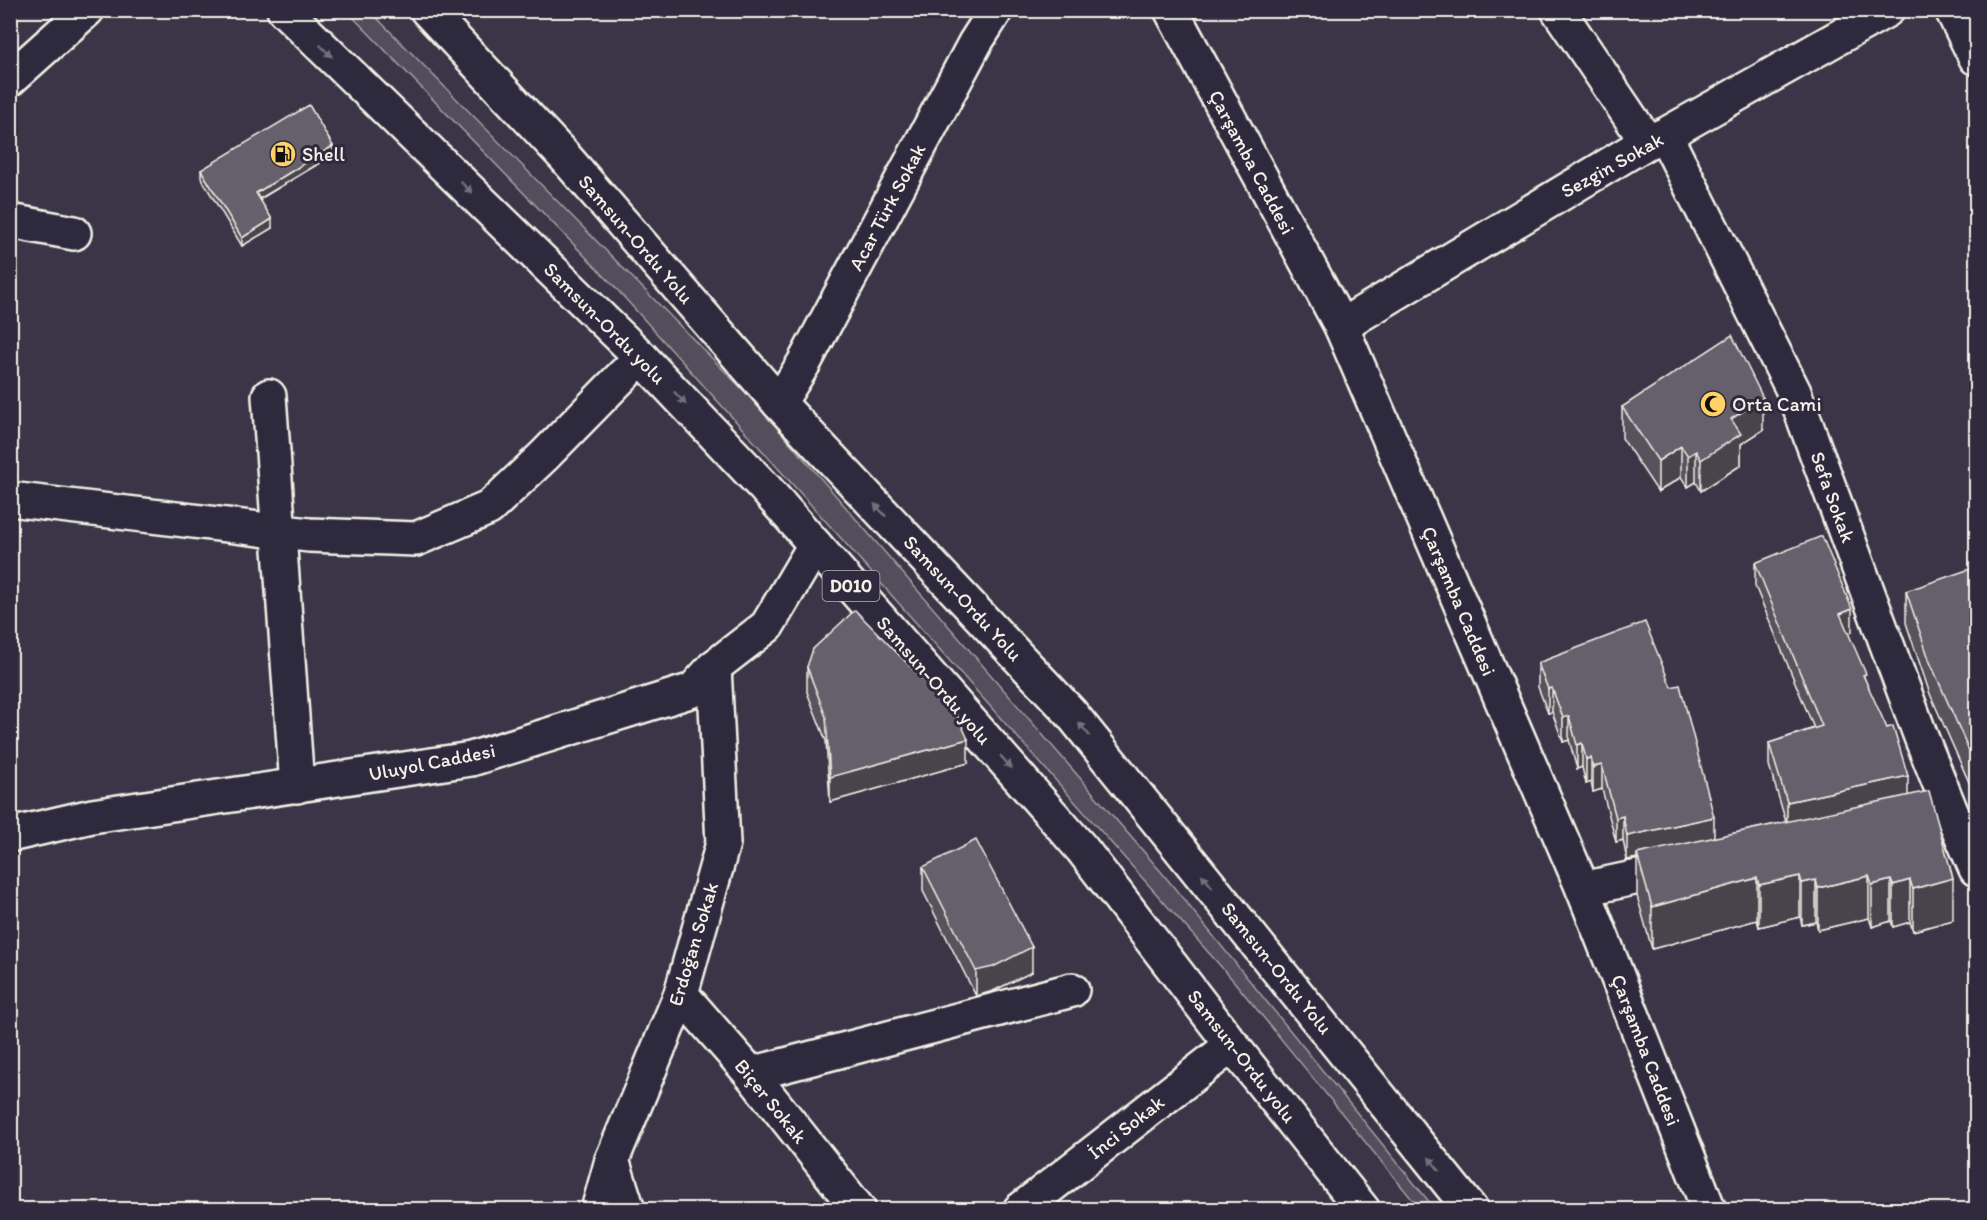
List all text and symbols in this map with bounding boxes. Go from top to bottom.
one-way arrow [319,44,333,58]
street label: Çarşamba Caddesi [1204,86,1300,238]
street label: Sezgin Sokak [1557,127,1667,203]
fuel station icon: Shell [268,139,298,169]
street label: Acar Türk Sokak [844,139,931,274]
place label: Shell [302,142,345,166]
street label: Samsun-Ordu Yolu [573,170,699,309]
one-way arrow [459,180,474,194]
street label: Samsun-Ordu yolu [539,257,671,389]
mosque icon: Orta Cami [1698,389,1728,419]
one-way arrow [673,390,687,405]
place label: Orta Cami [1732,392,1821,416]
street label: Sefa Sokak [1805,448,1861,546]
one-way arrow [873,503,887,517]
street label: Çarşamba Caddesi [1417,523,1501,679]
street label: Samsun-Ordu Yolu [899,530,1028,666]
road number: D010 [822,571,880,601]
street label: Samsun-Ordu yolu [872,611,996,749]
one-way arrow [1078,721,1091,737]
street label: Uluyol Caddesi [367,738,497,786]
one-way arrow [999,754,1012,769]
one-way arrow [1200,873,1213,889]
street label: Erdoğan Sokak [663,879,723,1009]
street label: Samsun-Ordu Yolu [1216,897,1338,1039]
street label: Çarşamba Caddesi [1606,971,1686,1129]
street label: Samsun-Ordu yolu [1182,985,1302,1128]
street label: Biçer Sokak [730,1054,813,1149]
street label: İnci Sokak [1083,1089,1169,1164]
one-way arrow [1428,1156,1441,1172]

